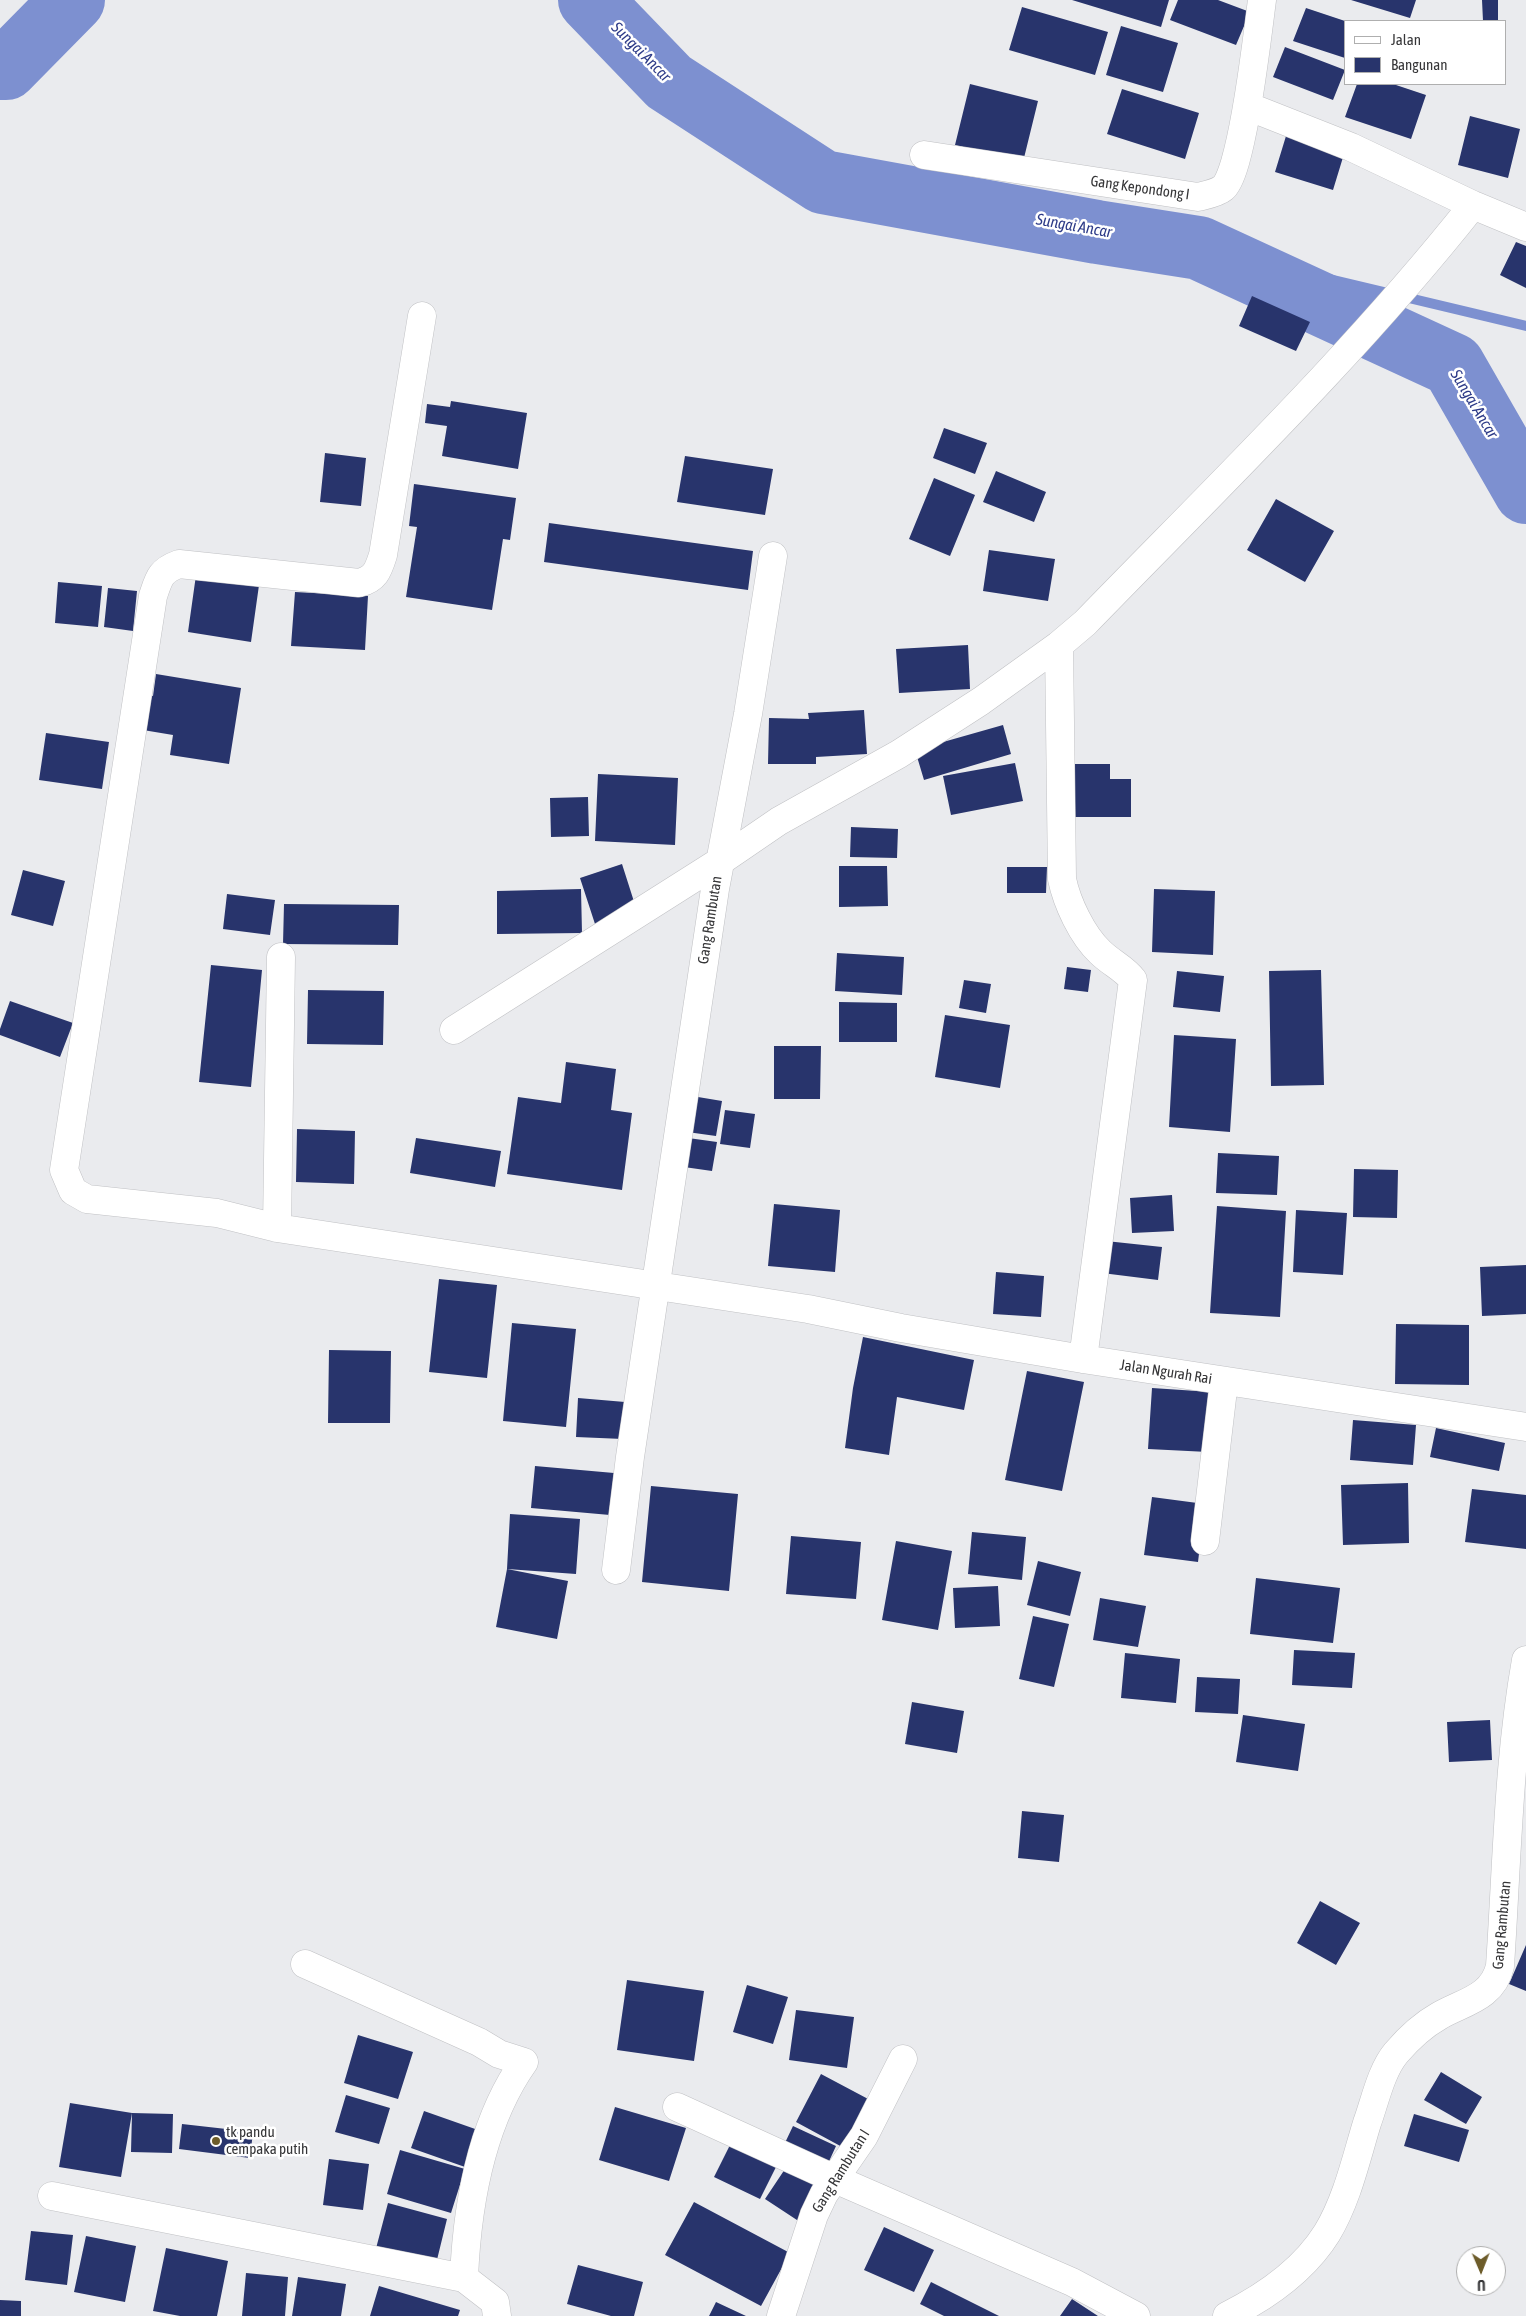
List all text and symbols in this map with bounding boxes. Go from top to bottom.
water label: Sungai Ancar [607,18,675,86]
legend [1344,20,1506,85]
text: Jalan [1391,31,1421,48]
text: Bangunan [1391,56,1448,73]
street label: Gang Kepondong I [1089,172,1191,204]
water label: Sungai Ancar [1035,210,1113,242]
water label: Sungai Ancar [1446,366,1502,442]
street label: Gang Rambutan [694,875,726,965]
street label: Jalan Ngurah Rai [1119,1356,1213,1388]
street label: Gang Rambutan [1489,1880,1515,1970]
place label: tk pandu cempaka putih [226,2123,308,2158]
street label: Gang Rambutan I [808,2126,874,2216]
marker: tk pandu cempaka putih [210,2135,222,2147]
north arrow [1456,2246,1506,2296]
text: U [1477,2277,1486,2293]

